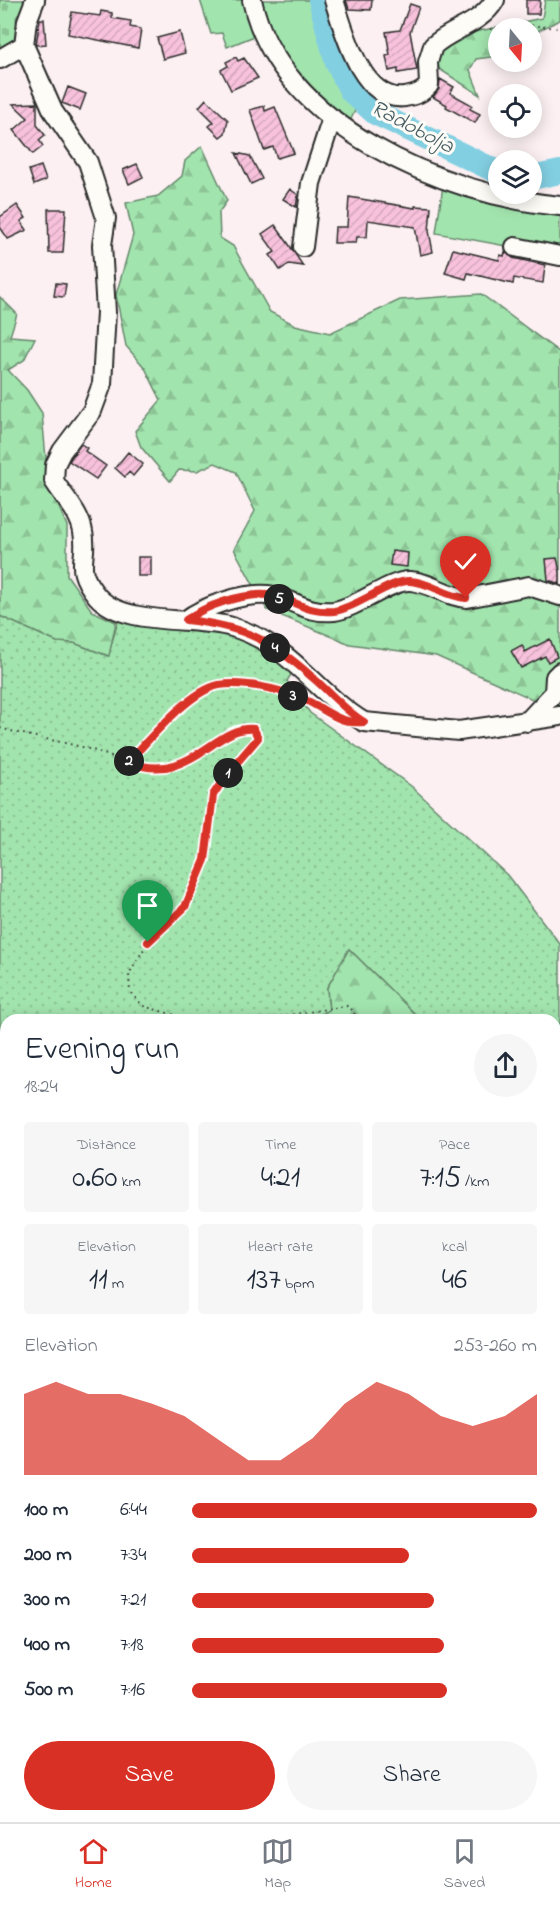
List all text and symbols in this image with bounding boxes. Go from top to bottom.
north arrow [488,18,542,72]
map controls [488,18,542,204]
button: locate [488,84,542,138]
water label: Radobolja [365,93,460,164]
button: layers [488,150,542,204]
pin [440,536,491,598]
icon: check [449,545,482,578]
pin: 5 [264,584,294,614]
text: 5 [274,587,284,611]
pin: 4 [260,633,290,663]
text: 4 [272,636,278,660]
pin: 3 [278,681,308,711]
text: 3 [290,684,296,708]
pin: 2 [114,746,144,776]
text: 2 [125,749,133,773]
pin: 1 [213,758,243,788]
text: 1 [225,761,231,785]
pin [122,880,173,942]
icon: arrive [131,889,164,922]
text: Evening run [24,1026,179,1074]
button: share [474,1034,537,1097]
text: 18:24 [24,1073,58,1102]
text: Distance [77,1133,136,1157]
text: Time [265,1133,296,1157]
text: Pace [439,1133,470,1157]
text: 0.60 [72,1157,117,1201]
text: 4:21 [261,1157,300,1201]
text: 7:15 [419,1157,461,1201]
text: km [117,1170,141,1194]
text: /km [461,1170,490,1194]
text: Elevation [77,1235,136,1259]
text: Heart rate [248,1235,313,1259]
text: kcal [442,1235,467,1259]
text: 11 [89,1259,108,1303]
text: 137 [247,1259,281,1303]
text: 46 [442,1259,467,1303]
text: m [108,1272,124,1296]
text: bpm [281,1272,314,1296]
text: Elevation [24,1332,98,1361]
text: 253–260 m [454,1332,537,1361]
text: 100 m [24,1496,68,1525]
text: 6:44 [120,1496,147,1525]
text: 200 m [24,1541,72,1570]
text: 7:34 [120,1541,146,1570]
text: 300 m [24,1586,70,1615]
text: 7:21 [120,1586,146,1615]
text: 400 m [24,1631,70,1660]
text: 7:18 [120,1631,144,1660]
text: 500 m [24,1676,73,1705]
text: 7:16 [120,1676,145,1705]
button: Save [24,1741,275,1810]
button: Share [287,1741,537,1810]
tab: Home [75,1835,112,1895]
tab: Map [261,1835,294,1895]
tab: Saved [444,1835,485,1895]

